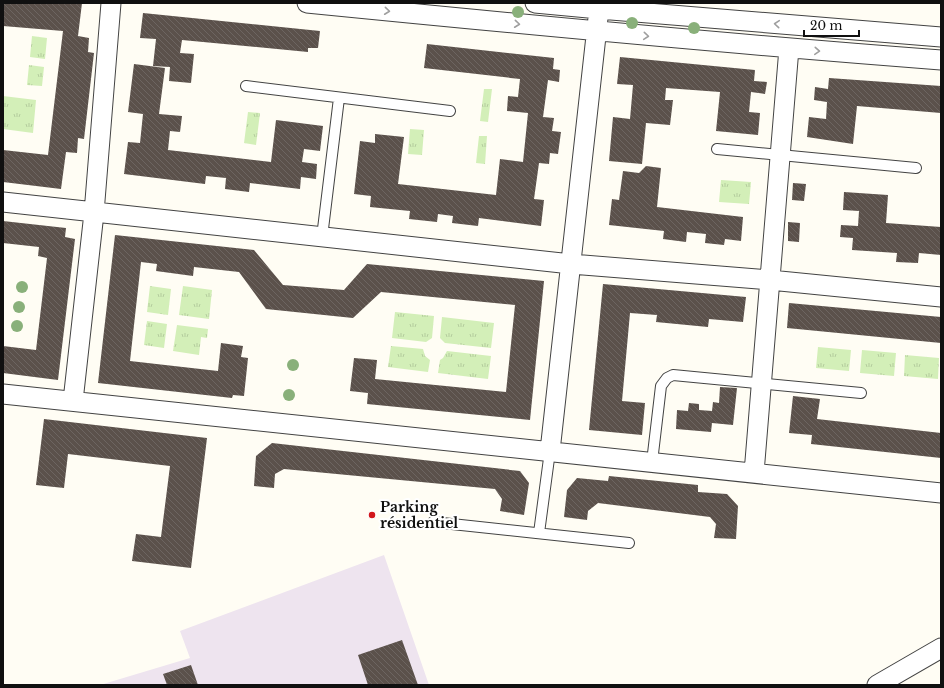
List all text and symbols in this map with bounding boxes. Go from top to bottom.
one-way arrow [384,6,390,15]
scale bar [804,12,859,38]
text: 20 m [810,18,842,33]
one-way arrow [514,19,520,28]
one-way arrow [774,20,780,29]
one-way arrow [643,31,649,40]
one-way arrow [814,46,820,55]
place label: Parking résidentiel [380,498,458,532]
marker: Parking résidentiel [367,510,377,520]

